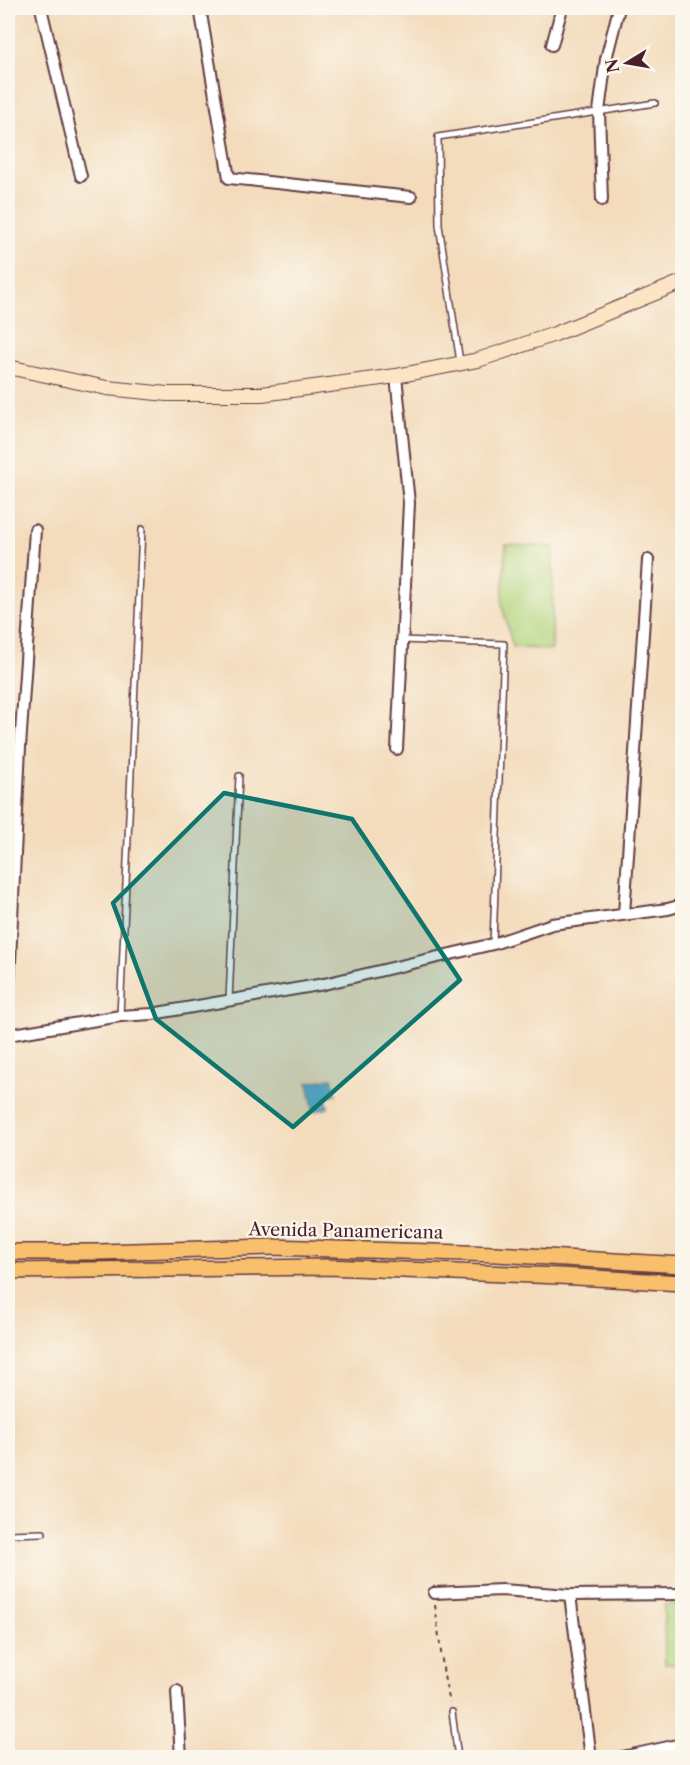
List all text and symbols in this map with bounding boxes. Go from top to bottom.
north arrow [597,33,657,93]
text: N [601,57,623,75]
street label: Avenida Panamericana [247,1218,444,1244]

